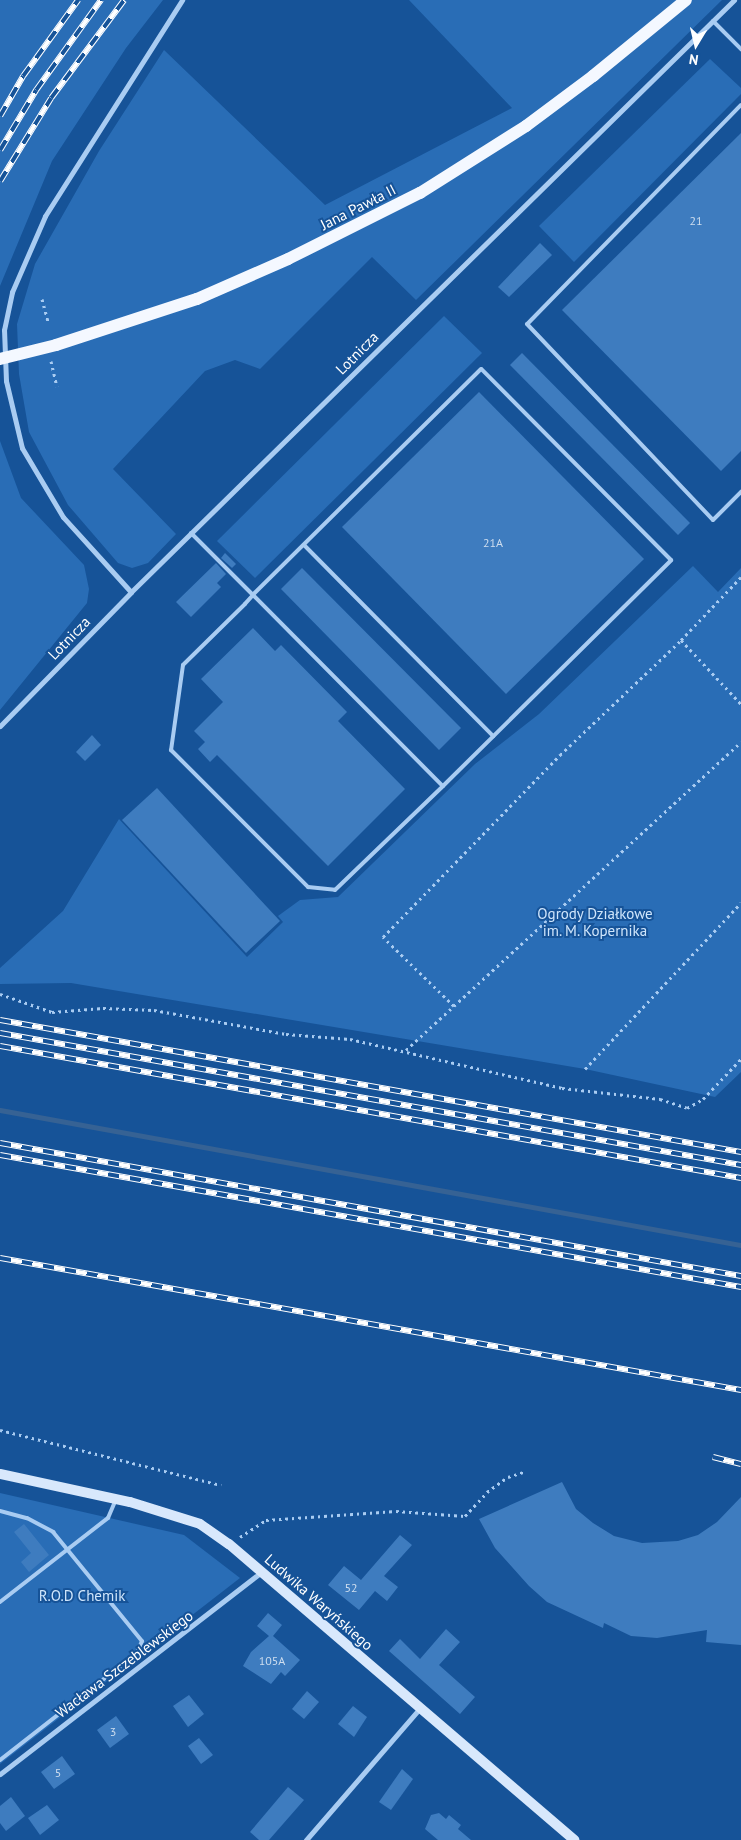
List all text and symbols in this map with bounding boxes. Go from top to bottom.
north arrow [671,20,721,70]
text: N [688,50,700,69]
street label: Jana Pawła II [317,180,399,234]
house number: 21 [689,214,703,228]
street label: Lotnicza [332,328,382,378]
house number: 21A [483,536,503,550]
street label: Lotnicza [44,613,94,663]
park label: Ogrody Działkowe im. M. Kopernika [537,904,653,939]
street label: Ludwika Waryńskiego [261,1550,377,1654]
house number: 52 [344,1581,358,1595]
park label: R.O.D Chemik [39,1587,125,1605]
street label: Wacława Szczeblewskiego [52,1606,196,1722]
house number: 105A [259,1654,285,1668]
house number: 3 [110,1725,116,1739]
house number: 5 [55,1766,61,1780]

